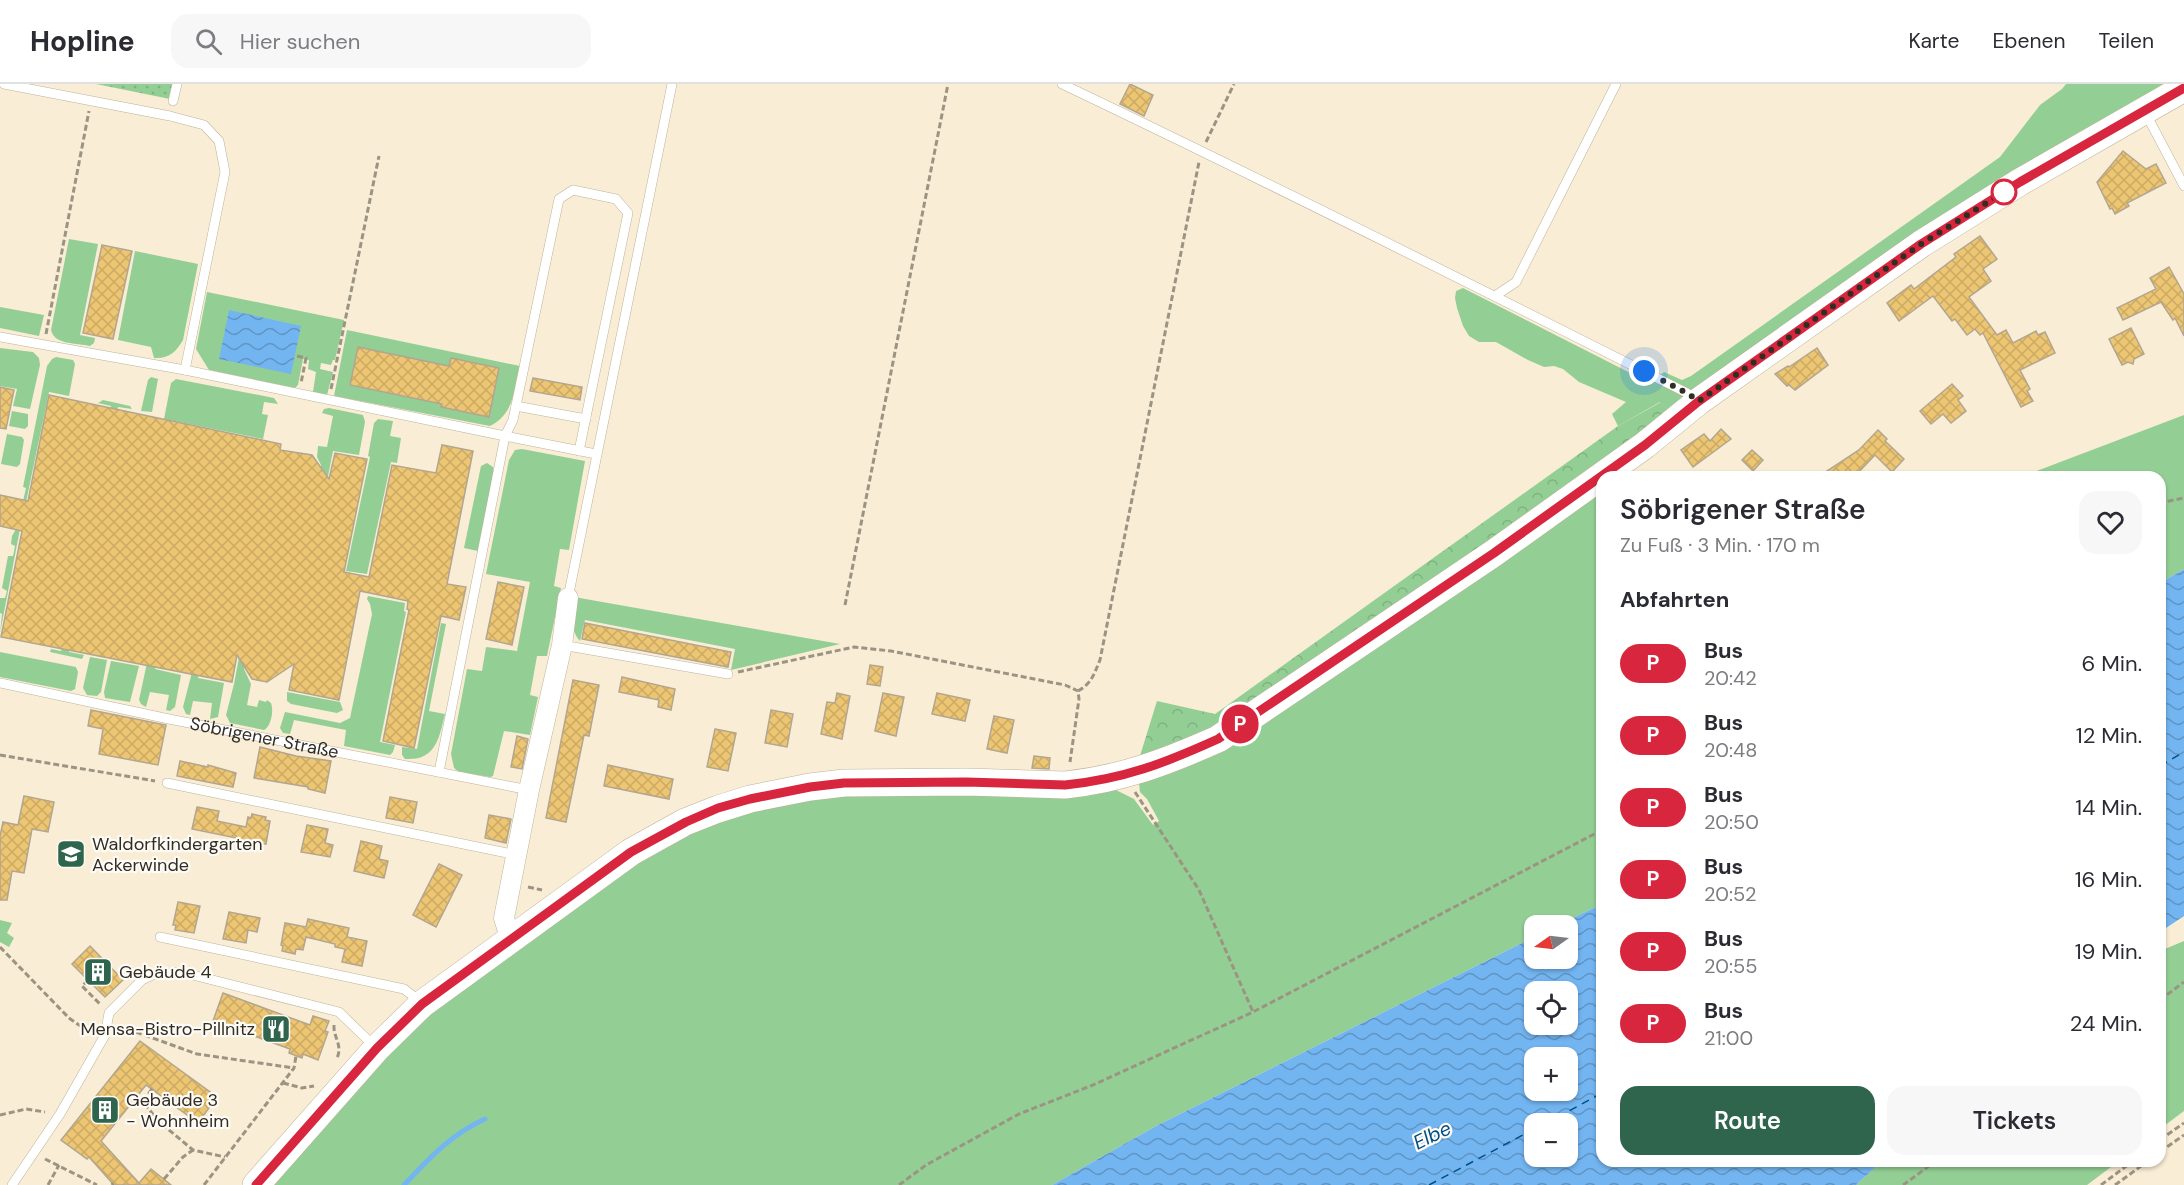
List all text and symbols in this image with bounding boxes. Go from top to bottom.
search box [171,14,591,68]
text: Hopline [30,23,135,60]
icon: search [192,25,225,58]
text: Hier suchen [240,27,360,56]
text: Karte [1909,27,1959,55]
text: Ebenen [1992,27,2065,55]
text: Teilen [2098,27,2154,55]
unlabelled marker [1991,179,2017,205]
your location [1629,356,1659,386]
text: Söbrigener Straße [1620,491,1866,528]
button: heart [2079,491,2142,554]
text: Zu Fuß · 3 Min. · 170 m [1620,532,1820,558]
text: Abfahrten [1620,585,1729,614]
text: Bus [1704,636,1743,665]
text: P [1647,649,1659,677]
text: 6 Min. [2082,649,2142,678]
text: 20:42 [1704,665,1757,691]
line badge: P [1220,704,1260,744]
text: Bus [1704,708,1743,737]
text: P [1234,710,1246,738]
street label: Söbrigener Straße [188,711,341,764]
text: P [1647,721,1659,749]
text: 12 Min. [2076,721,2142,750]
text: 20:48 [1704,737,1757,763]
text: Bus [1704,780,1743,809]
text: P [1647,793,1659,821]
text: 14 Min. [2075,793,2142,822]
text: 20:50 [1704,809,1759,835]
place label: Waldorfkindergarten Ackerwinde [92,832,263,877]
school or university icon: Waldorfkindergarten Ackerwinde [55,838,87,870]
text: Bus [1704,852,1743,881]
text: P [1647,865,1659,893]
text: 16 Min. [2075,865,2142,894]
text: 20:52 [1704,881,1756,907]
north arrow [1524,915,1578,969]
map controls [1524,915,1578,1167]
text: Bus [1704,924,1743,953]
text: P [1647,937,1659,965]
text: 19 Min. [2075,937,2142,966]
text: 20:55 [1704,953,1757,979]
building icon: Gebäude 4 [82,956,114,988]
place label: Gebäude 4 [119,960,212,984]
button: locate [1524,981,1578,1035]
text: Bus [1704,996,1743,1025]
text: P [1647,1009,1659,1037]
text: 24 Min. [2070,1009,2142,1038]
restaurant icon: Mensa-Bistro-Pillnitz [260,1013,292,1045]
place label: Mensa-Bistro-Pillnitz [80,1017,255,1041]
text: 21:00 [1704,1025,1753,1051]
button: + [1524,1047,1578,1101]
button: Route [1620,1086,1875,1155]
button: Tickets [1887,1086,2142,1155]
place label: Gebäude 3 - Wohnheim [126,1088,229,1133]
building icon: Gebäude 3 - Wohnheim [89,1094,121,1126]
button: − [1524,1113,1578,1167]
water label: Elbe [1409,1115,1455,1155]

